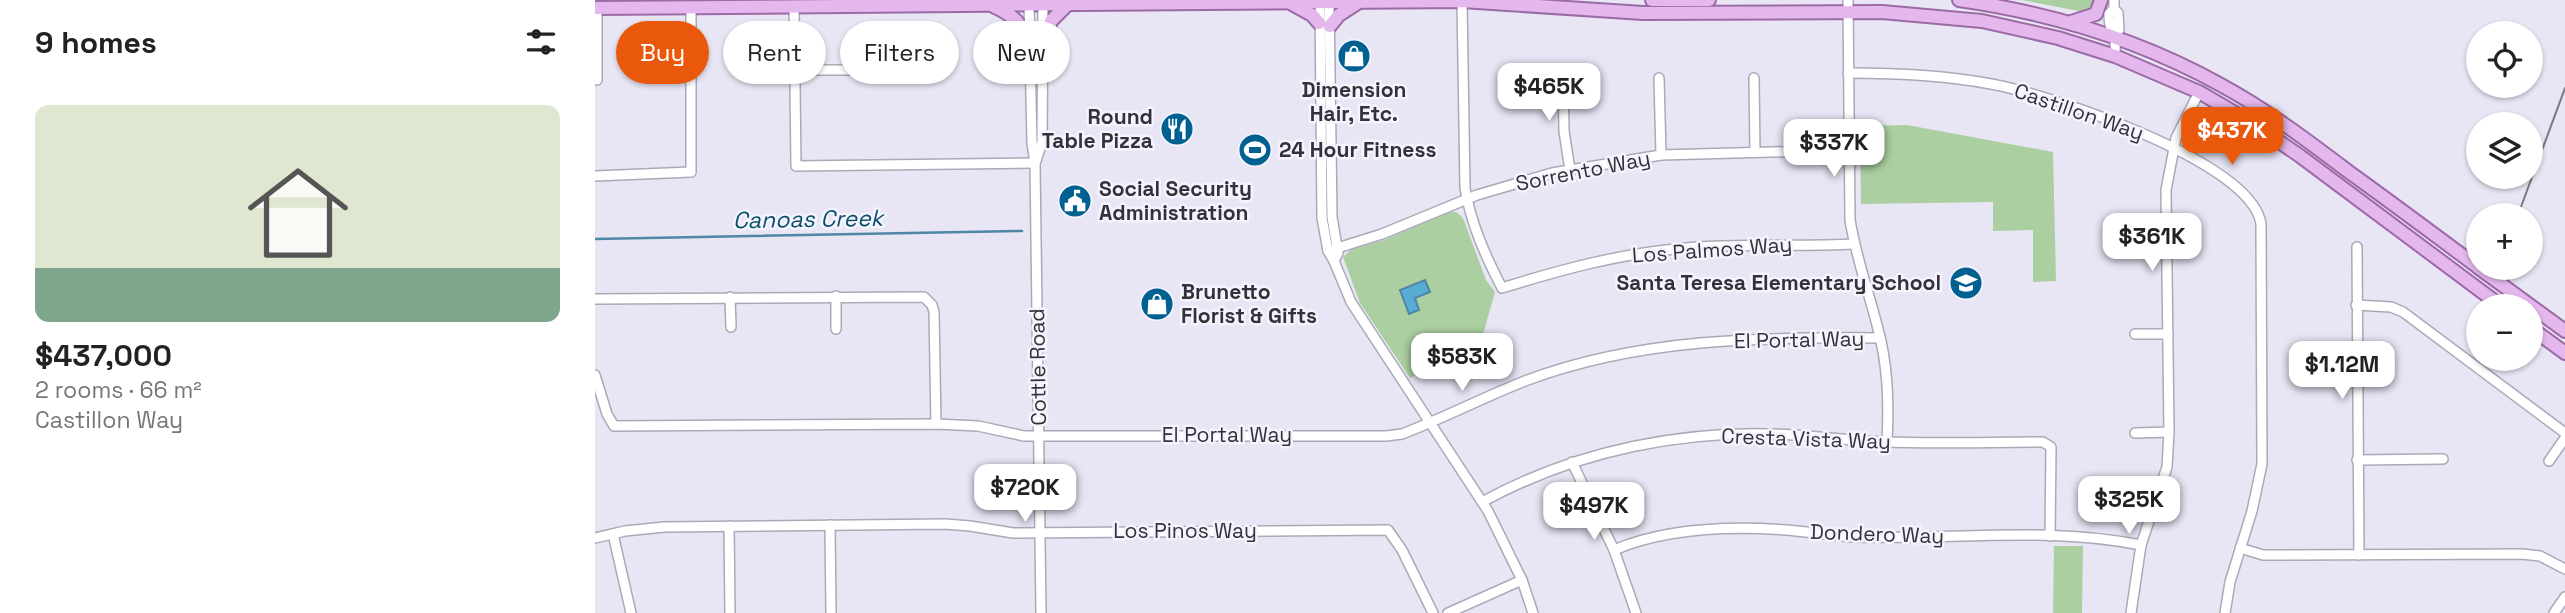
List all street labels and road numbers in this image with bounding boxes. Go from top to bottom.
street label: Castillon Way [2011,77,2148,146]
street label: Sorrento Way [1513,144,1653,197]
street label: Los Palmos Way [1631,230,1793,269]
street label: Cottle Road [1023,308,1052,426]
street label: El Portal Way [1734,325,1864,354]
street label: El Portal Way [1162,421,1292,448]
street label: Cresta Vista Way [1721,422,1891,455]
street label: Los Pinos Way [1113,517,1257,544]
street label: Dondero Way [1809,518,1945,549]

